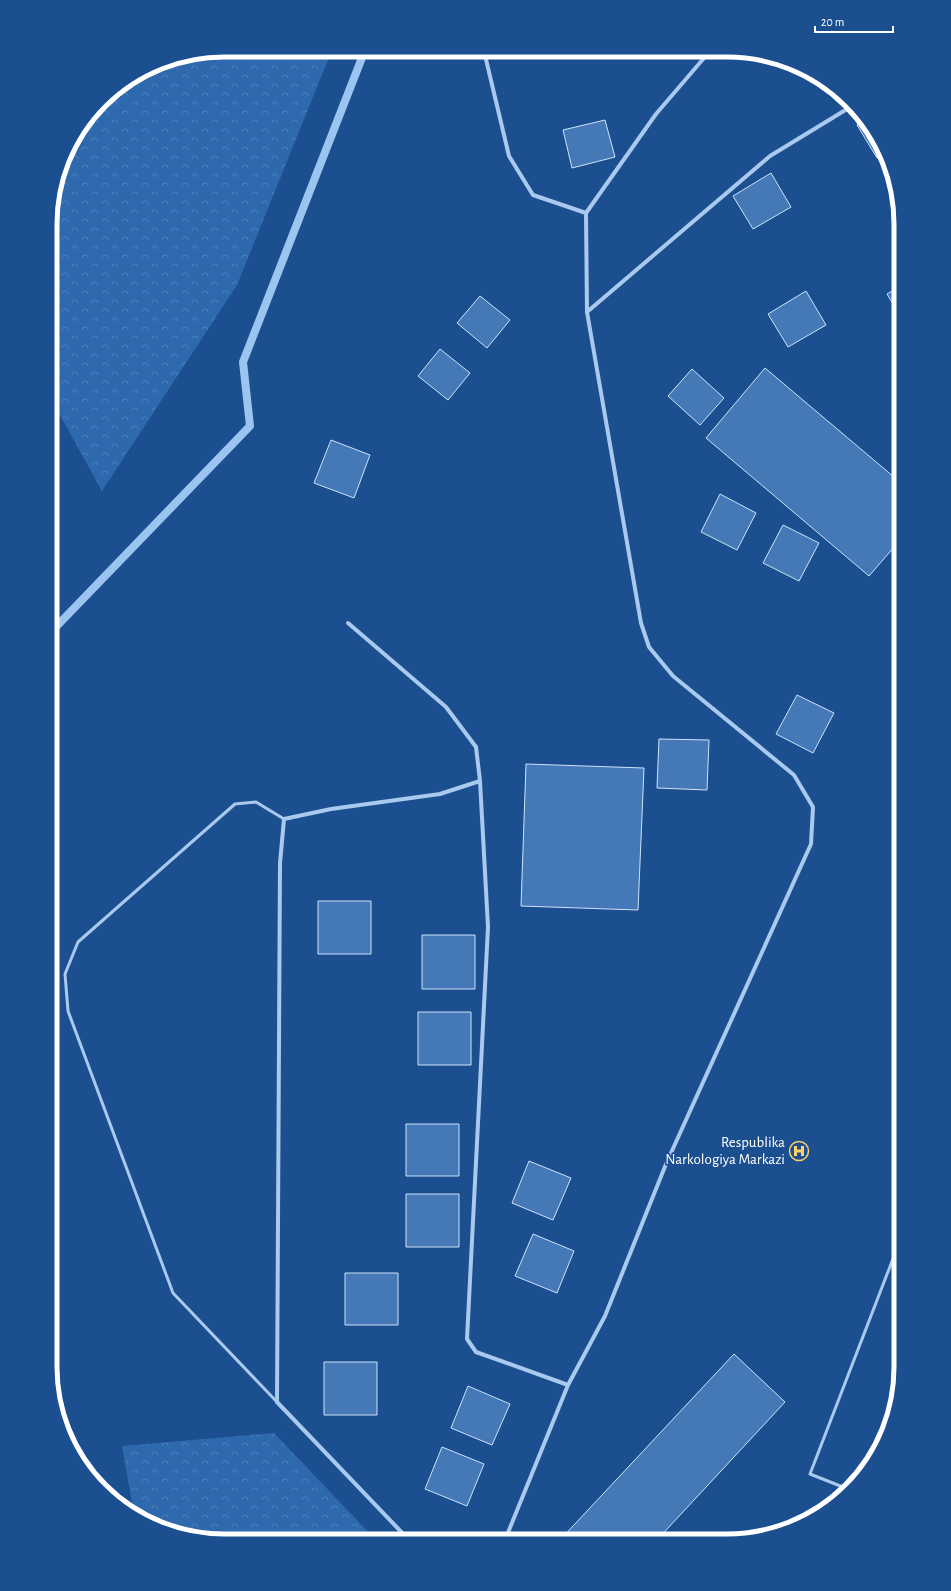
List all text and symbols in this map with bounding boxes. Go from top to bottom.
scale bar [815,8,893,34]
text: 20 m [821,16,844,28]
place label: Respublika Narkologiya Markazi [665,1135,785,1167]
hospital icon: Respublika Narkologiya Markazi [788,1140,810,1162]

